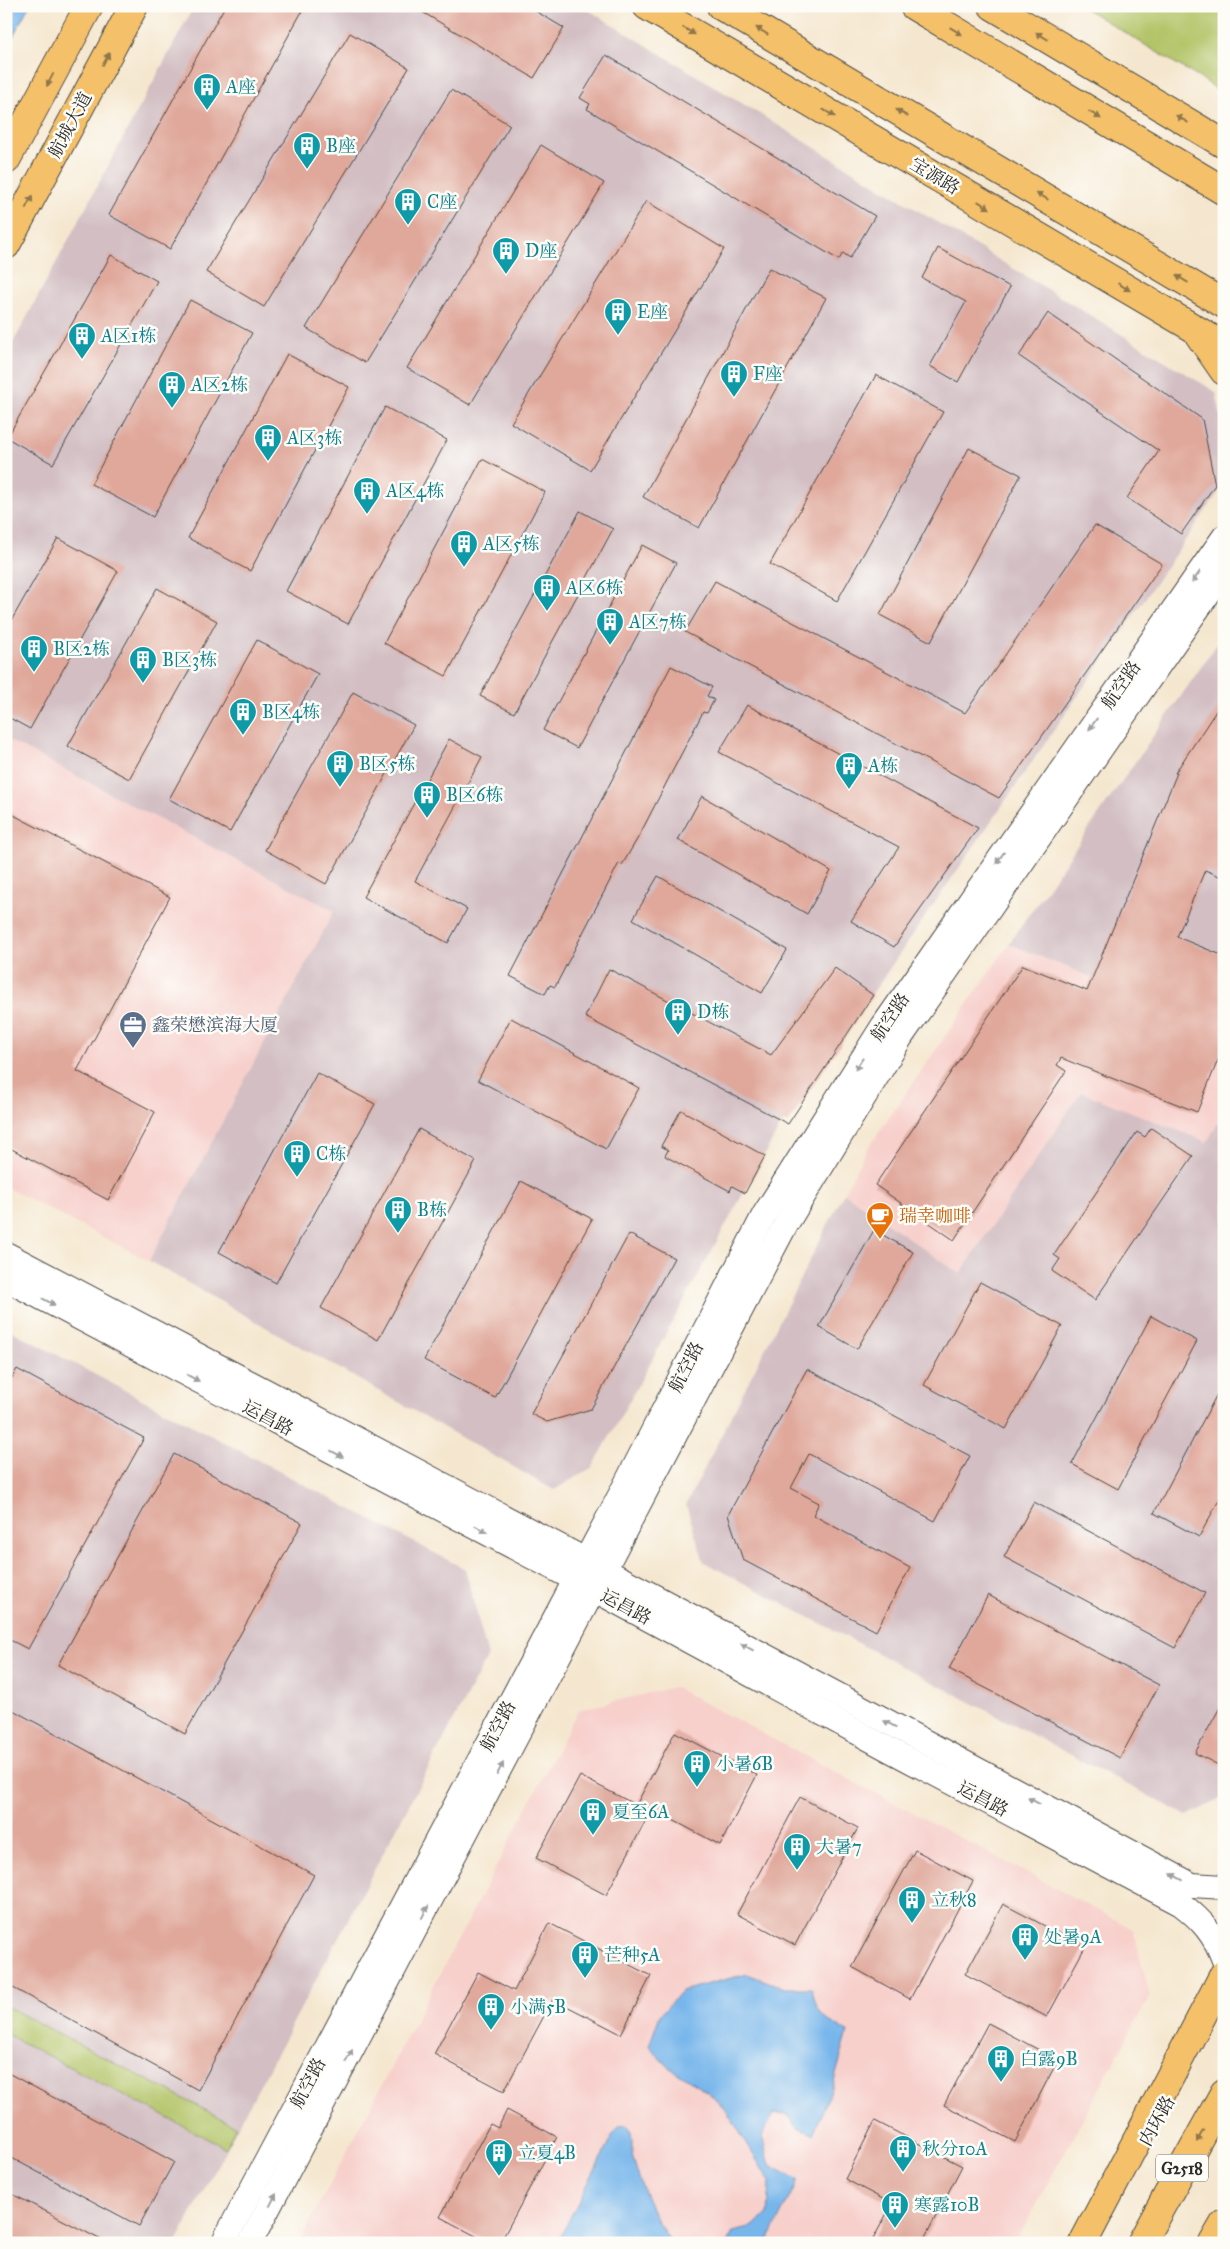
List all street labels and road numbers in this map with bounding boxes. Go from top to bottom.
street label: 航城大道 [43,88,97,162]
street label: 宝源路 [906,153,964,199]
street label: 航空路 [1097,657,1145,713]
street label: 航空路 [866,988,914,1046]
street label: 航空路 [664,1338,708,1396]
street label: 运昌路 [239,1396,297,1440]
street label: 运昌路 [597,1585,655,1629]
street label: 航空路 [476,1697,520,1755]
street label: 运昌路 [954,1777,1012,1821]
street label: 航空路 [286,2054,330,2112]
street label: 内环路 [1134,2092,1180,2150]
road number: G2518 [1156,2154,1208,2182]

